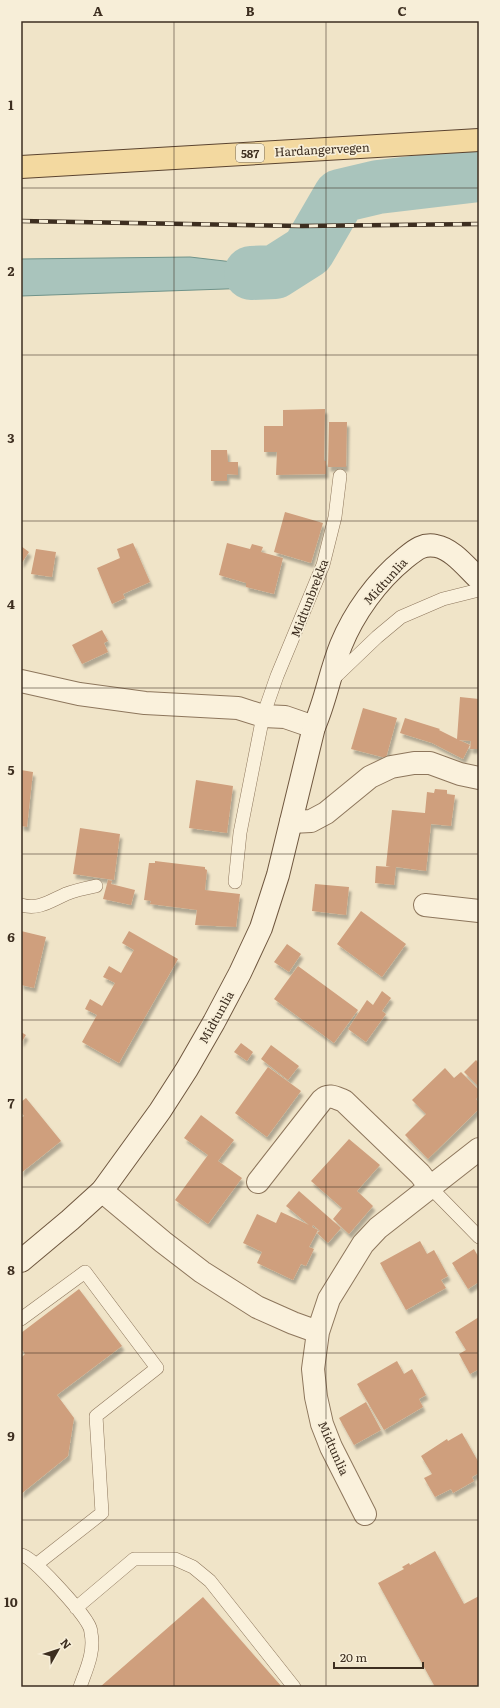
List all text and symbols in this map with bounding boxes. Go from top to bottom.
text: A [93,1,103,20]
text: B [246,1,255,20]
text: C [397,1,407,20]
text: 1 [8,95,14,114]
street label: Hardangervegen [274,138,370,160]
road number: 587 [236,144,264,162]
text: 2 [8,261,15,280]
text: 3 [7,428,15,447]
street label: Midtunlia [359,553,411,609]
street label: Midtunbrekka [286,556,332,640]
text: 4 [7,594,15,613]
text: 5 [7,760,15,779]
text: 6 [7,927,15,946]
street label: Midtunlia [194,987,238,1047]
text: 7 [7,1093,15,1112]
text: 8 [7,1260,15,1279]
street label: Midtunlia [314,1418,354,1479]
text: 9 [7,1426,15,1445]
text: 10 [4,1592,18,1611]
north arrow [38,1630,78,1670]
text: N [57,1634,76,1652]
scale bar [334,1644,423,1670]
text: 20 m [340,1648,367,1666]

